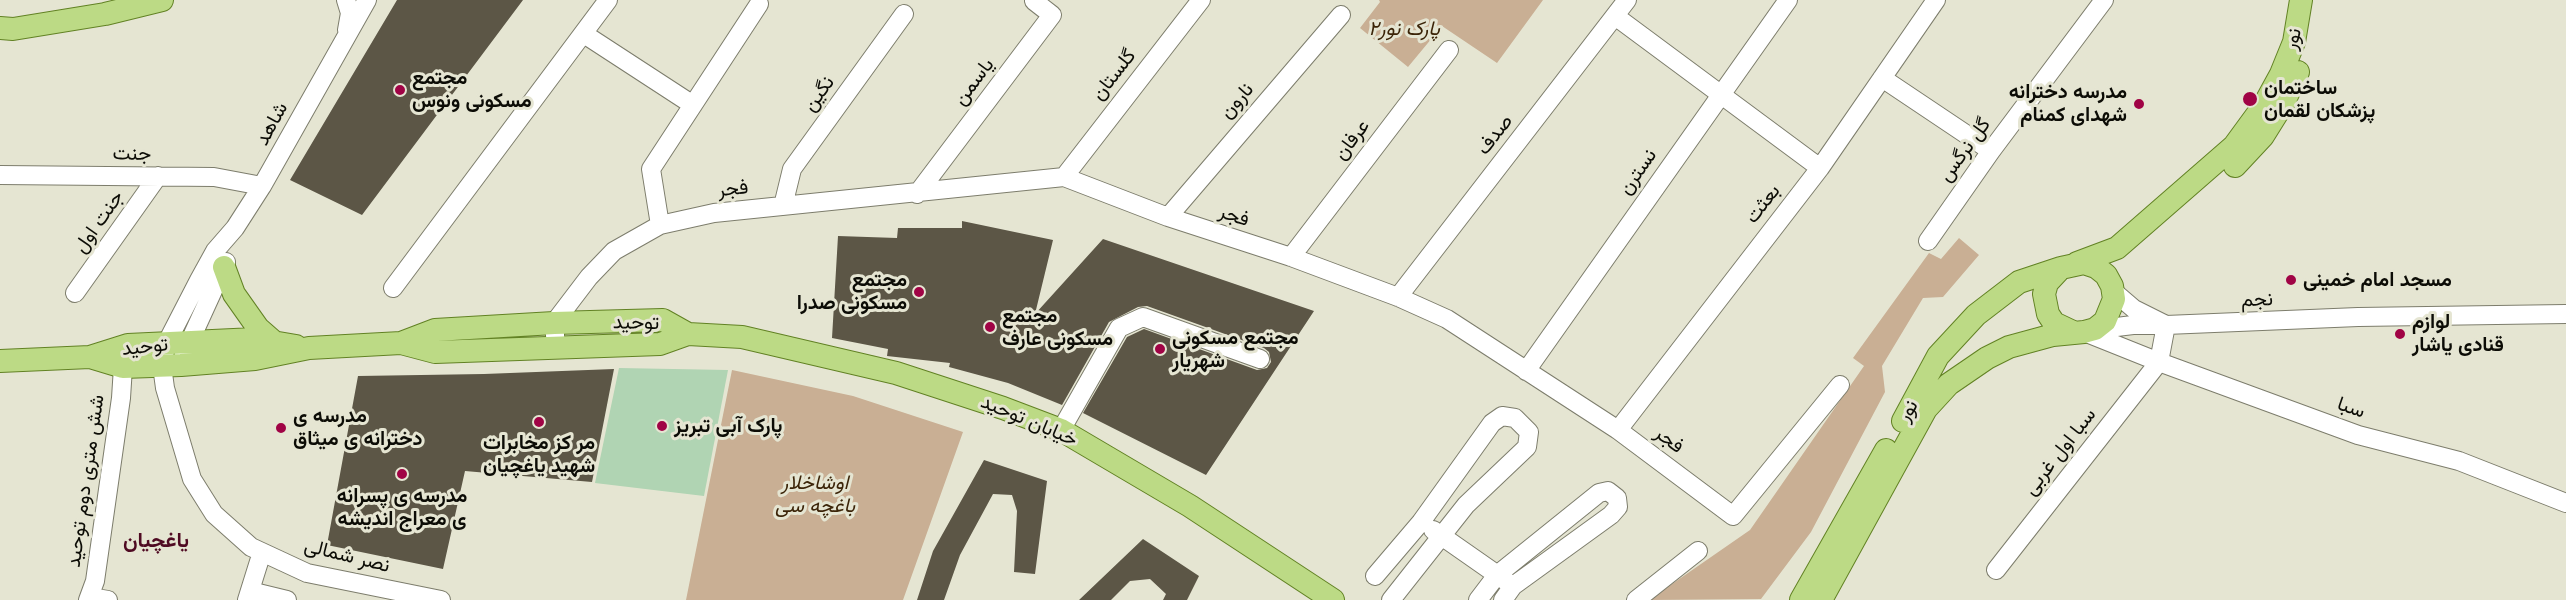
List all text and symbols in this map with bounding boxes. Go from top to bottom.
park label: پارک نور۲ [1368,17,1440,41]
street label: نور [2279,26,2307,52]
street label: گلستان [1087,45,1141,105]
street label: یاسمن [948,54,1000,110]
place label: مجتمع مسکونی ونوس [412,66,532,113]
street label: نگین [798,71,840,117]
place label: ساختمان پزشکان لقمان [2264,76,2375,123]
street label: نارون [1215,78,1259,124]
place label: مدرسه دخترانه شهدای کمنام [2009,80,2127,127]
marker: مجتمع مسکونی ونوس [393,83,407,97]
marker: ساختمان پزشکان لقمان [2241,90,2259,108]
marker: مدرسه دخترانه شهدای کمنام [2132,97,2146,111]
street label: شاهد [250,98,294,150]
street label: صدف [1472,110,1518,160]
street label: گل نرگس [1934,113,1996,187]
street label: عرفان [1329,115,1375,165]
street label: جنت [112,142,152,166]
street label: نسترن [1614,144,1662,200]
street label: فجر [717,175,749,203]
street label: بعثت [1740,180,1786,228]
street label: جنت اول [69,186,129,258]
street label: فجر [1216,200,1252,232]
place label: مجتمع مسکونی صدرا [797,268,907,315]
place label: مسجد امام خمینی [2303,268,2452,292]
marker: مسجد امام خمینی [2284,273,2298,287]
marker: مجتمع مسکونی صدرا [912,285,926,299]
street label: نجم [2241,287,2273,313]
place label: مجتمع مسکونی عارف [1002,304,1113,351]
place label: لوازم قنادی یاشار [2412,310,2504,357]
street label: توحید [613,311,659,335]
marker: مجتمع مسکونی عارف [983,320,997,334]
place label: مجتمع مسکونی شهریار [1172,326,1299,373]
marker: لوازم قنادی یاشار [2393,327,2407,341]
street label: توحید [121,333,169,361]
marker: مجتمع مسکونی شهریار [1153,342,1167,356]
street label: خیابان توحید [977,390,1081,452]
street label: سبا [2334,392,2368,424]
street label: شش متری دوم توحید [62,393,110,569]
street label: نور [1892,396,1924,426]
place label: مدرسه ی دخترانه ی میثاق [293,404,423,451]
street label: سبا اول غربی [2018,404,2102,500]
place label: پارک آبی تبریز [674,414,782,438]
marker: مر کز مخابرات شهید یاغچیان [532,415,546,429]
marker: پارک آبی تبریز [655,419,669,433]
marker: مدرسه ی دخترانه ی میثاق [274,421,288,435]
street label: فجر [1650,421,1688,459]
place label: مر کز مخابرات شهید یاغچیان [483,431,595,478]
marker: مدرسه ی پسرانه ی معراج اندیشه [395,467,409,481]
park label: اوشاخلار باغچه سی [775,471,855,518]
place label: مدرسه ی پسرانه ی معراج اندیشه [337,484,467,531]
district label: یاغچیان [123,528,189,554]
street label: نصر شمالی [302,534,392,578]

